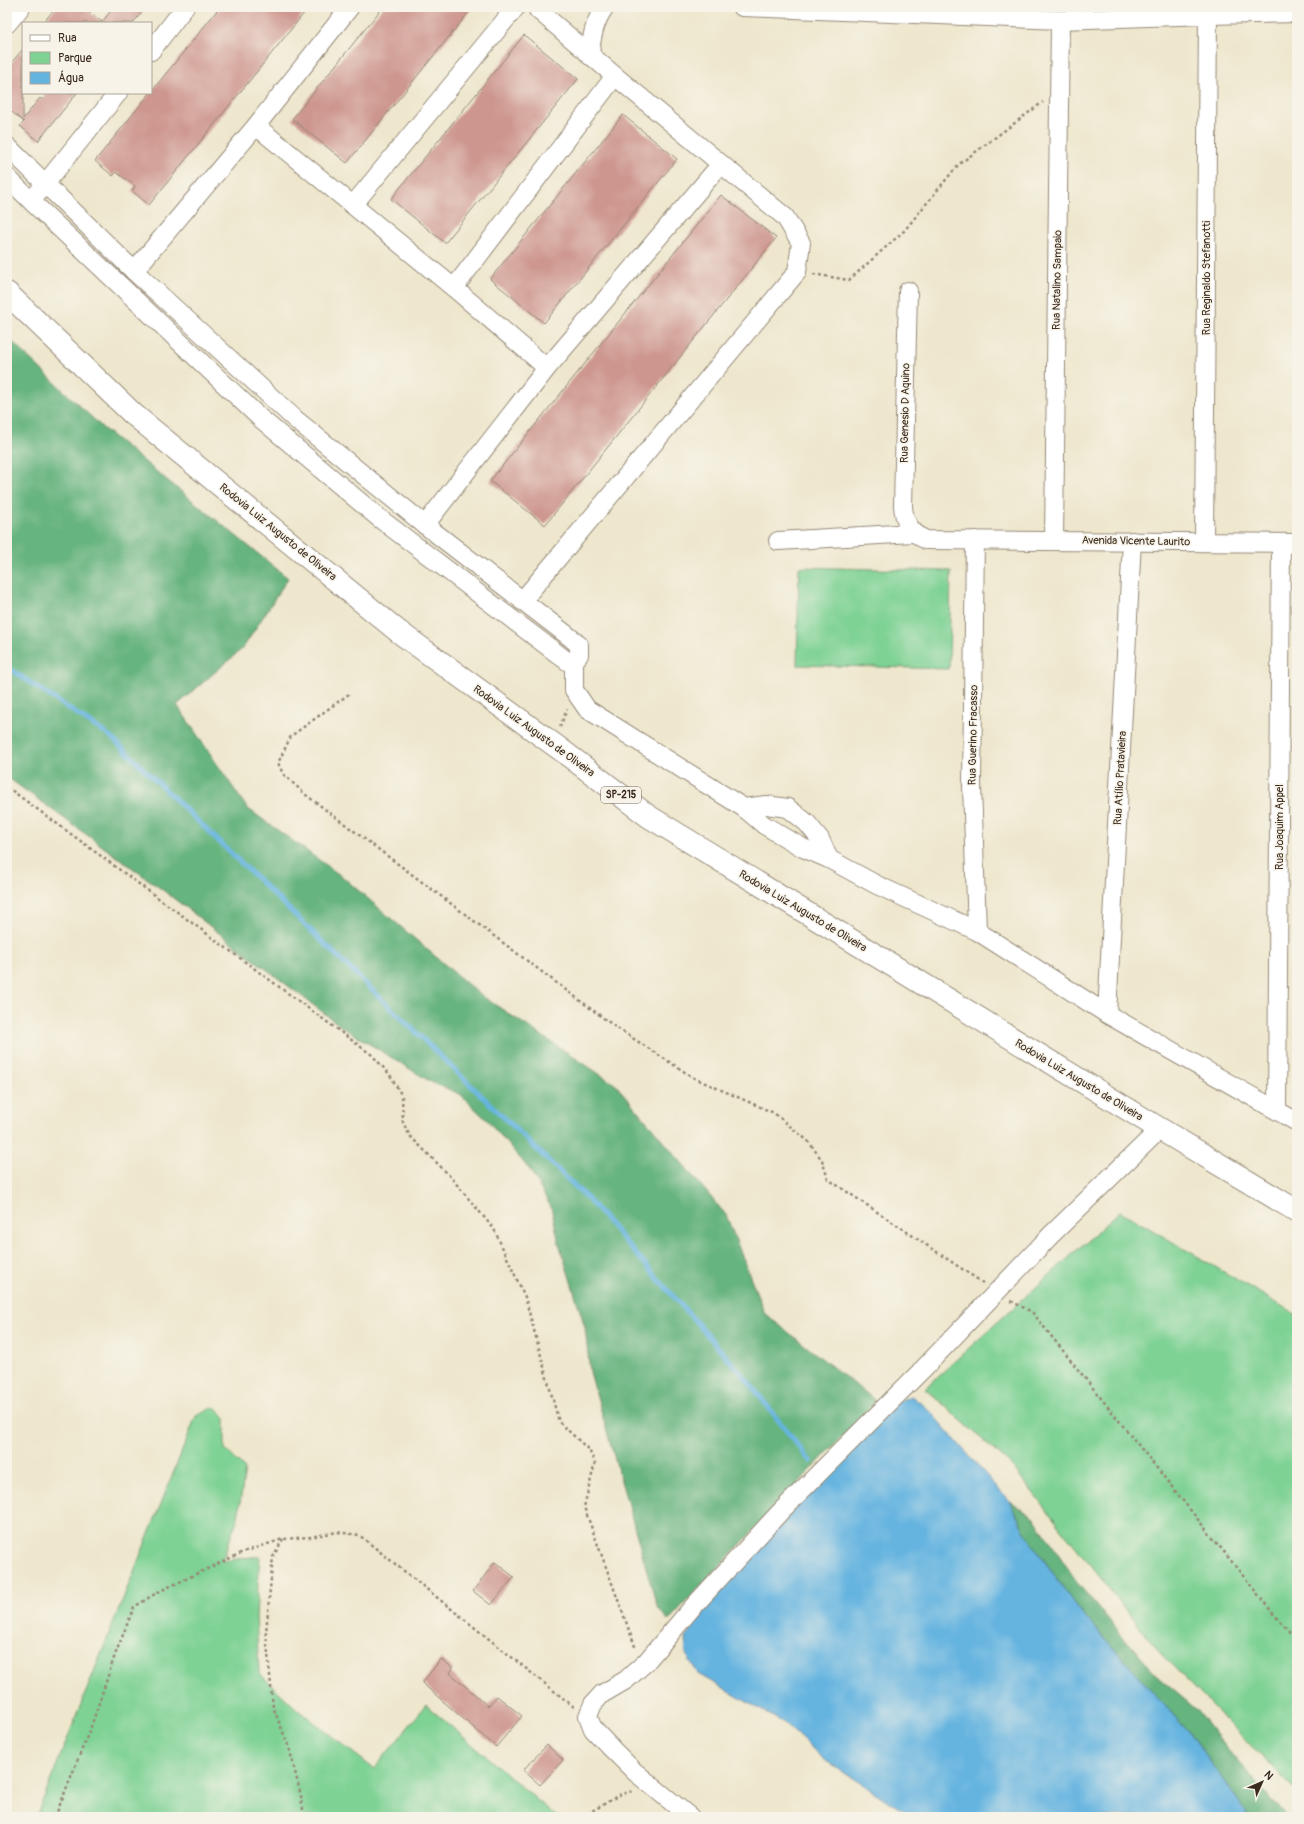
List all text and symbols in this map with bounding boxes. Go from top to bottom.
legend [22,22,152,94]
text: Rua [58,31,77,46]
text: Parque [58,51,92,66]
text: Água [58,70,84,86]
street label: Rua Reginaldo Stefanotti [1200,221,1213,335]
street label: Rua Natalino Sampaio [1050,230,1064,330]
street label: Rua Genesio D Aquino [898,363,912,463]
street label: Rodovia Luiz Augusto de Oliveira [217,481,339,583]
street label: Avenida Vicente Laurito [1082,534,1190,548]
street label: Rodovia Luiz Augusto de Oliveira [471,683,597,779]
street label: Rua Guerino Fracasso [966,685,980,785]
street label: Rua Atílio Pratavieira [1111,731,1129,825]
street label: Rua Joaquim Appel [1273,784,1286,870]
road number: SP-215 [601,787,641,803]
street label: Rodovia Luiz Augusto de Oliveira [737,868,869,954]
street label: Rodovia Luiz Augusto de Oliveira [1013,1037,1145,1123]
north arrow [1242,1762,1282,1802]
text: N [1261,1768,1276,1783]

